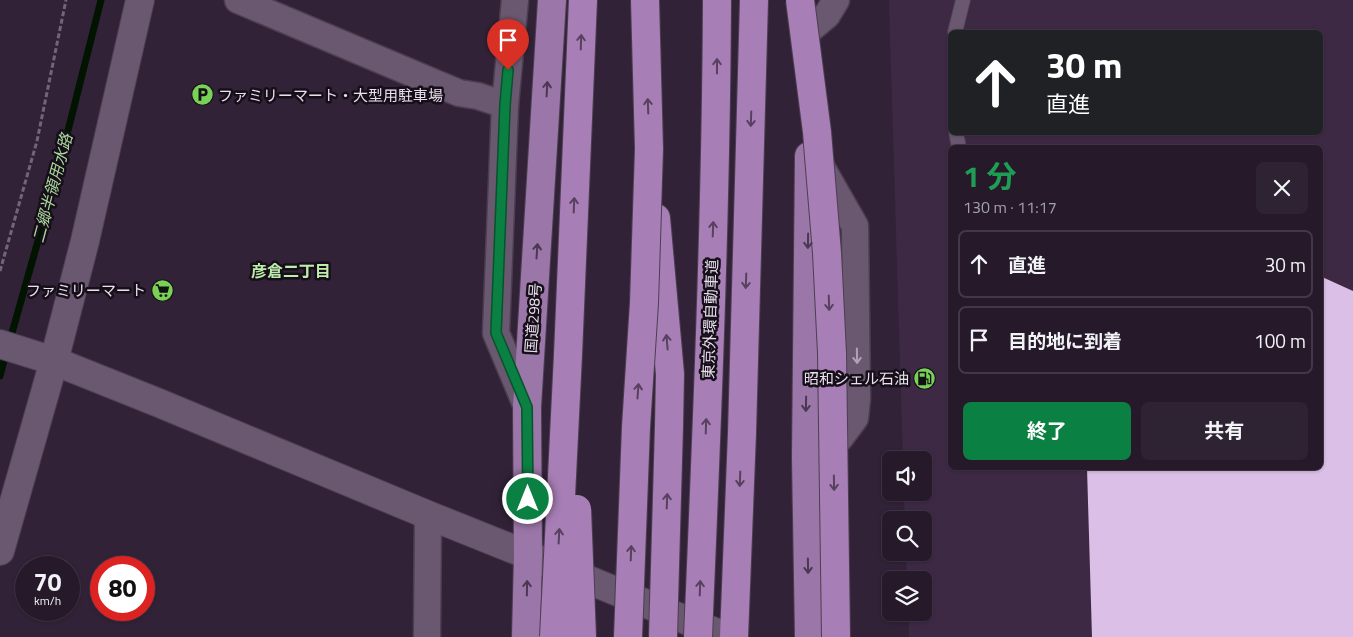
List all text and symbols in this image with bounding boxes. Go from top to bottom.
pin [487,19,529,70]
icon: arrive [494,26,522,54]
one-way arrow [577,35,586,51]
text: 30 m [1046,38,1122,92]
icon: ahead [963,50,1028,115]
one-way arrow [712,58,722,74]
one-way arrow [542,81,551,97]
parking icon: ファミリーマート・大型用駐車場 [190,83,214,107]
place label: ファミリーマート・大型用駐車場 [218,84,443,107]
text: 直進 [1046,87,1090,121]
one-way arrow [643,99,652,115]
one-way arrow [746,110,756,126]
water label: 二郷半領用水路 [26,129,79,245]
text: 1 分 [963,153,1016,199]
button: close [1256,162,1308,214]
text: 130 m · 11:17 [963,195,1057,219]
one-way arrow [570,197,579,213]
one-way arrow [708,221,717,237]
one-way arrow [803,232,813,249]
one-way arrow [533,243,542,259]
icon: ahead [965,250,993,278]
text: 直進 [1008,250,1046,279]
text: 30 m [1265,250,1306,279]
district label: 彦倉二丁目 [251,259,331,283]
street label: 東京外環自動車道 [696,259,724,379]
one-way arrow [742,273,751,289]
supermarket icon: ファミリーマート [150,278,174,302]
place label: ファミリーマート [26,279,146,302]
street label: 国道298号 [519,282,547,354]
one-way arrow [825,295,834,311]
icon: arrive [965,326,993,354]
text: 目的地に到着 [1008,326,1122,355]
text: 100 m [1254,326,1306,355]
one-way arrow [663,335,672,351]
one-way arrow [852,348,862,364]
fuel station icon: 昭和シェル石油 [913,366,937,390]
place label: 昭和シェル石油 [804,367,909,390]
one-way arrow [634,383,643,399]
one-way arrow [801,395,811,411]
button: 終了 [963,402,1131,460]
button: 共有 [1141,402,1308,460]
one-way arrow [702,418,711,434]
map controls [882,451,932,621]
button: sound [882,451,932,501]
one-way arrow [735,470,745,486]
position arrow [501,472,553,524]
one-way arrow [829,474,839,491]
one-way arrow [662,493,672,510]
button: search [882,511,932,561]
one-way arrow [555,528,564,544]
one-way arrow [626,546,636,562]
speed limit sign: 80 [90,556,155,621]
one-way arrow [803,558,813,574]
text: 70 [33,563,62,601]
button: layers [882,571,932,621]
one-way arrow [522,581,532,597]
one-way arrow [695,581,705,597]
text: km/h [34,591,61,610]

